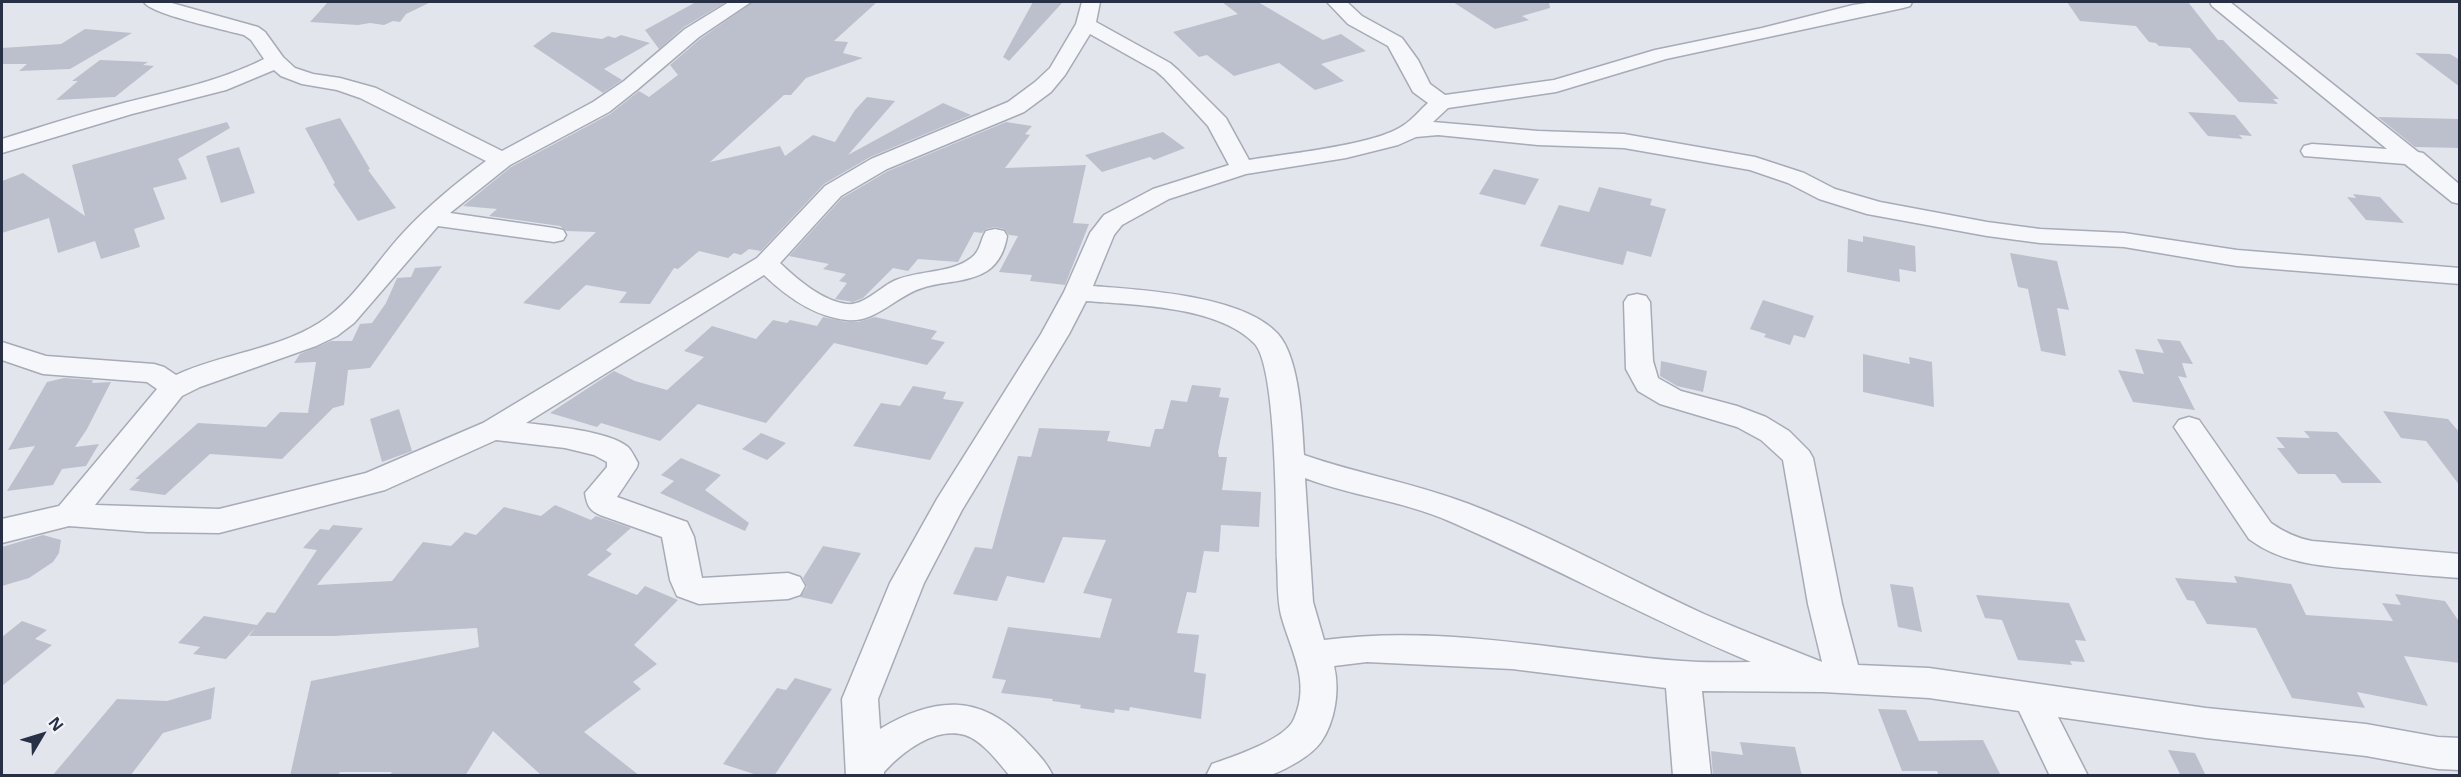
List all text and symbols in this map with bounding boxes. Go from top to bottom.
north arrow [12,705,72,765]
text: N [44,712,69,736]

